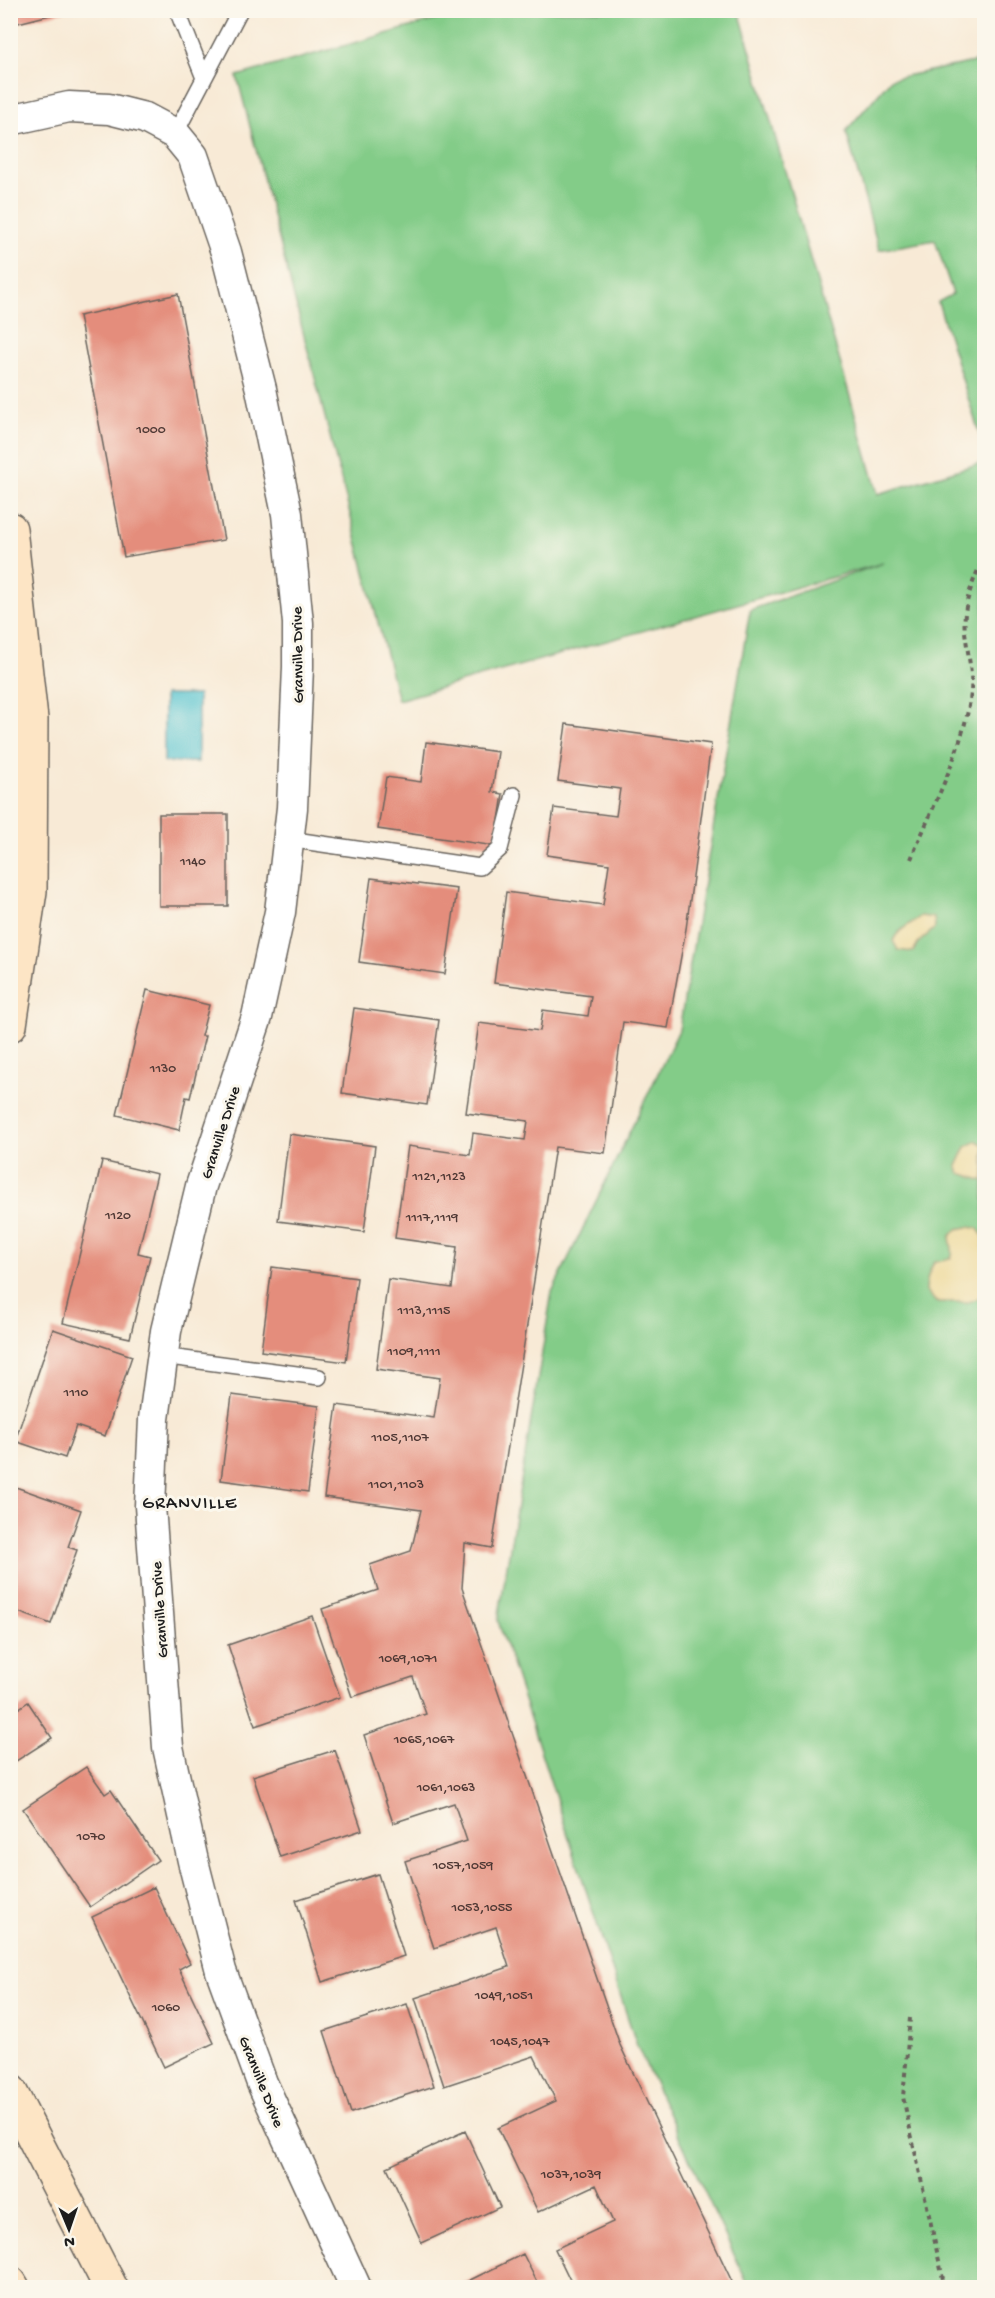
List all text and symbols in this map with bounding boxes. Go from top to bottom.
house number: 1000 [135,422,166,439]
street label: Granville Drive [289,606,310,703]
house number: 1140 [179,854,206,871]
house number: 1130 [149,1061,176,1078]
street label: Granville Drive [198,1083,247,1182]
house number: 1121,1123 [411,1169,466,1186]
house number: 1120 [104,1208,131,1225]
house number: 1117,1119 [405,1210,458,1227]
house number: 1113,1115 [397,1303,450,1320]
house number: 1109,1111 [386,1344,441,1361]
house number: 1110 [63,1385,88,1402]
house number: 1105,1107 [370,1430,429,1447]
house number: 1101,1103 [367,1477,424,1494]
district label: GRANVILLE [142,1494,238,1515]
street label: Granville Drive [149,1560,174,1659]
house number: 1069,1071 [378,1651,437,1668]
house number: 1065,1067 [393,1732,455,1749]
house number: 1061,1063 [416,1780,475,1797]
house number: 1070 [76,1829,105,1846]
house number: 1057,1059 [432,1858,493,1875]
house number: 1053,1055 [451,1900,512,1917]
house number: 1049,1051 [474,1988,533,2005]
house number: 1060 [151,2000,180,2017]
street label: Granville Drive [233,2034,287,2131]
house number: 1045,1047 [489,2034,550,2051]
house number: 1037,1039 [540,2167,601,2184]
north arrow [39,2199,99,2259]
text: N [63,2231,75,2250]

